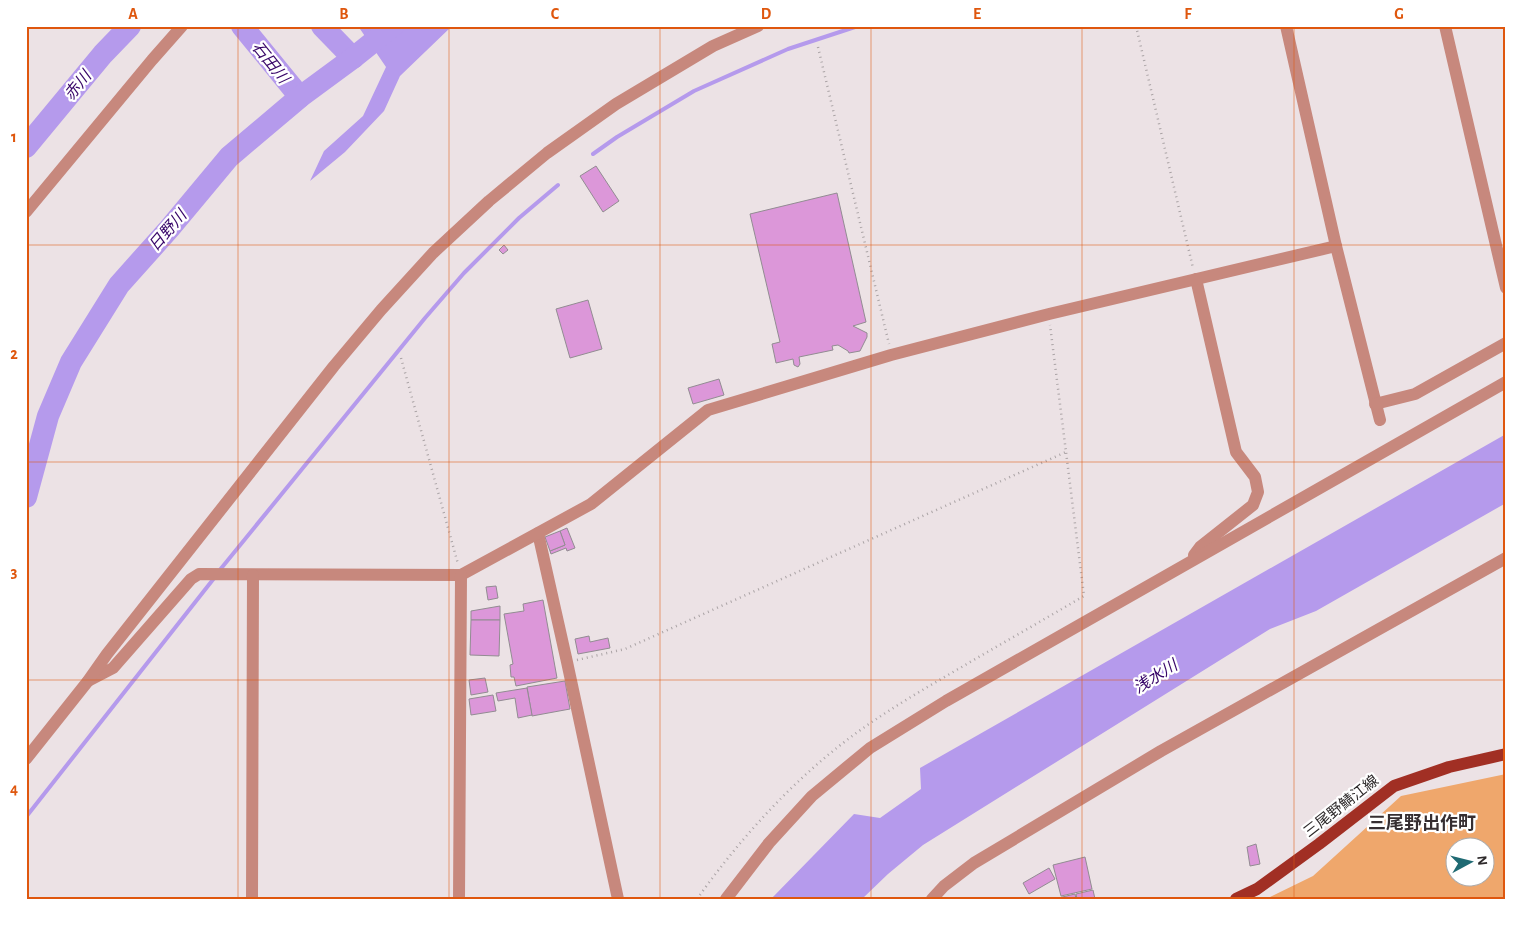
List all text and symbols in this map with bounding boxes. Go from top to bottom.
text: A [128,6,138,22]
text: B [339,6,349,22]
text: C [551,6,560,22]
text: D [761,6,772,22]
text: E [973,6,981,22]
text: F [1184,6,1192,22]
text: G [1394,6,1404,22]
water label: 石田川 [249,39,293,88]
water label: 赤川 [61,66,95,103]
text: 1 [11,129,17,145]
water label: 日野川 [146,206,191,254]
text: 2 [10,346,18,362]
text: 3 [11,564,18,580]
water label: 浅水川 [1130,655,1182,696]
street label: 三尾野鯖江線 [1301,772,1381,840]
text: 4 [10,781,18,797]
district label: 三尾野出作町 [1368,813,1476,833]
north arrow [1444,838,1494,888]
text: N [1474,855,1489,866]

